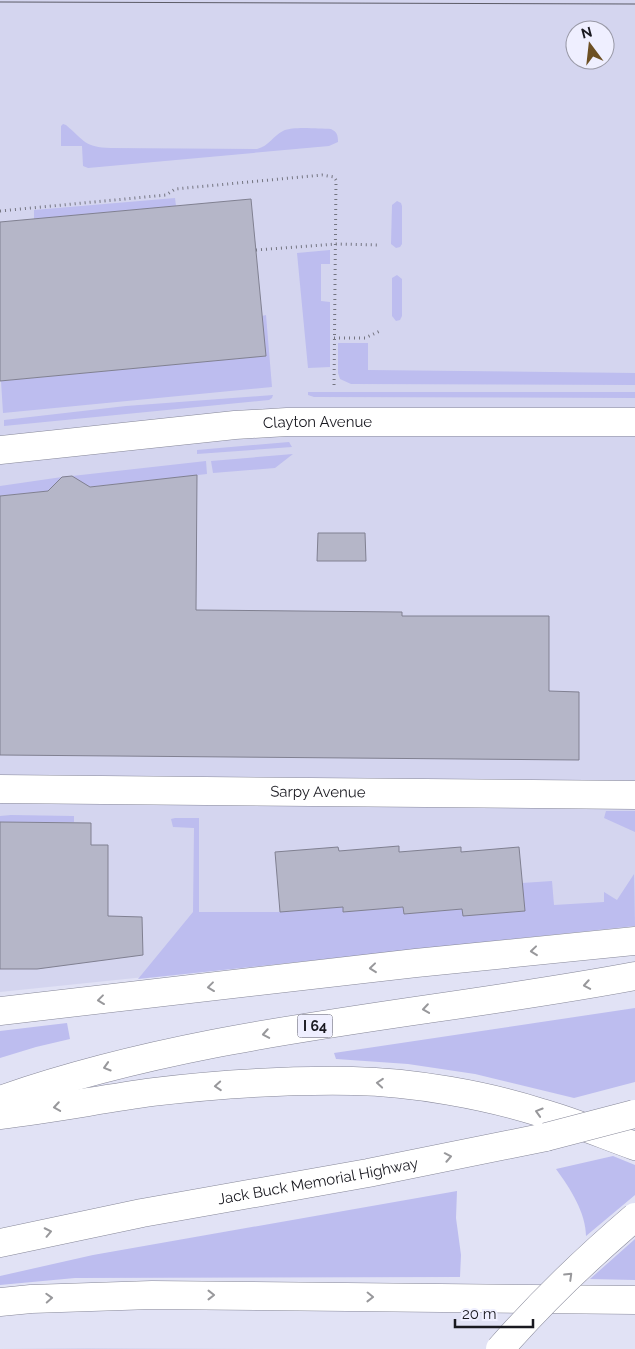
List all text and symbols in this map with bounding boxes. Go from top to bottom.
north arrow [565,20,615,70]
text: N [579,23,594,42]
street label: Clayton Avenue [263,413,372,432]
street label: Sarpy Avenue [270,783,366,801]
one-way arrow [530,946,538,957]
one-way arrow [368,962,376,973]
one-way arrow [583,980,591,990]
one-way arrow [207,981,215,992]
one-way arrow [97,994,105,1005]
one-way arrow [422,1004,431,1014]
road number: I 64 [298,1014,332,1038]
one-way arrow [261,1029,270,1039]
one-way arrow [103,1061,111,1071]
one-way arrow [376,1078,384,1089]
one-way arrow [213,1080,221,1091]
one-way arrow [52,1101,60,1112]
one-way arrow [536,1108,544,1118]
one-way arrow [444,1153,453,1163]
street label: Jack Buck Memorial Highway [216,1154,420,1208]
one-way arrow [43,1227,52,1238]
one-way arrow [564,1273,573,1282]
one-way arrow [208,1290,215,1300]
one-way arrow [366,1292,374,1302]
one-way arrow [45,1293,53,1303]
scale bar [455,1296,532,1328]
text: 20 m [462,1305,497,1323]

